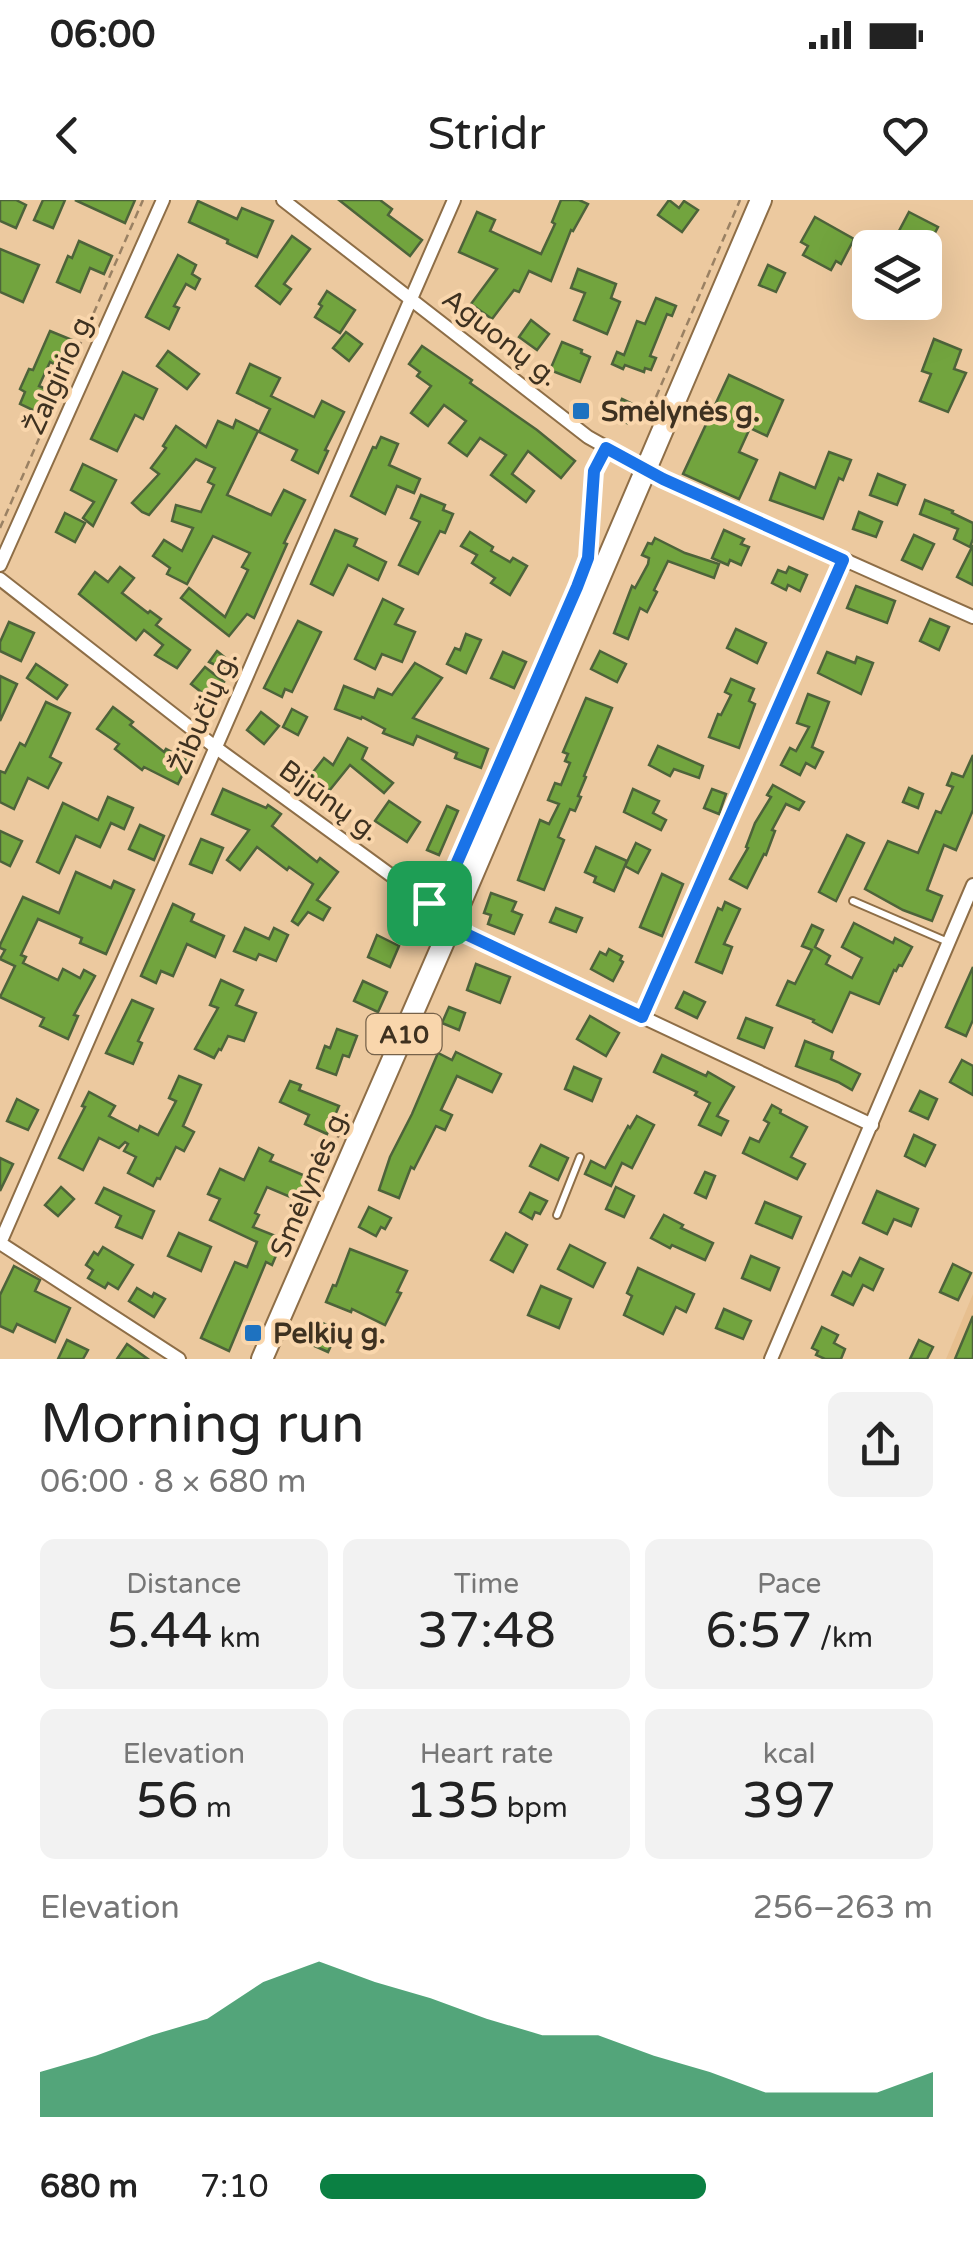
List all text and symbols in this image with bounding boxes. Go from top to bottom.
text: 06:00 [50,12,155,58]
icon: back [40,108,95,163]
text: Stridr [428,108,546,162]
icon: heart [878,108,933,163]
map controls [852,230,942,320]
button: layers [852,230,942,320]
street label: Aguonų g. [435,282,565,394]
street label: Žalgirio g. [18,305,102,440]
place label: Smėlynės g. [601,395,760,429]
marker: Smėlynės g. [570,400,592,422]
street label: Žibučių g. [163,646,245,779]
street label: Bijūnų g. [272,753,387,849]
pin [387,861,472,946]
icon: arrive [402,876,457,931]
road number: A10 [366,1014,442,1054]
street label: Smėlynės g. [263,1102,357,1262]
place label: Pelkių g. [273,1317,386,1351]
marker: Pelkių g. [242,1322,264,1344]
text: Morning run [40,1392,365,1458]
button: share [828,1392,933,1497]
text: 06:00 · 8 × 680 m [40,1463,306,1501]
text: Distance [126,1567,241,1601]
text: Time [454,1567,519,1601]
text: Pace [757,1567,821,1601]
text: 5.44 [107,1601,213,1661]
text: 37:48 [417,1601,556,1661]
text: 6:57 [705,1601,812,1661]
text: km [213,1621,261,1655]
text: /km [812,1621,873,1655]
text: Elevation [123,1737,245,1771]
text: Heart rate [420,1737,553,1771]
text: kcal [763,1737,815,1771]
text: 56 [136,1771,199,1831]
text: 135 [405,1771,499,1831]
text: 397 [742,1771,836,1831]
text: m [199,1791,232,1825]
text: bpm [499,1791,568,1825]
text: Elevation [40,1889,180,1927]
text: 256–263 m [753,1889,933,1927]
text: 680 m [40,2168,138,2206]
text: 7:10 [200,2168,269,2206]

